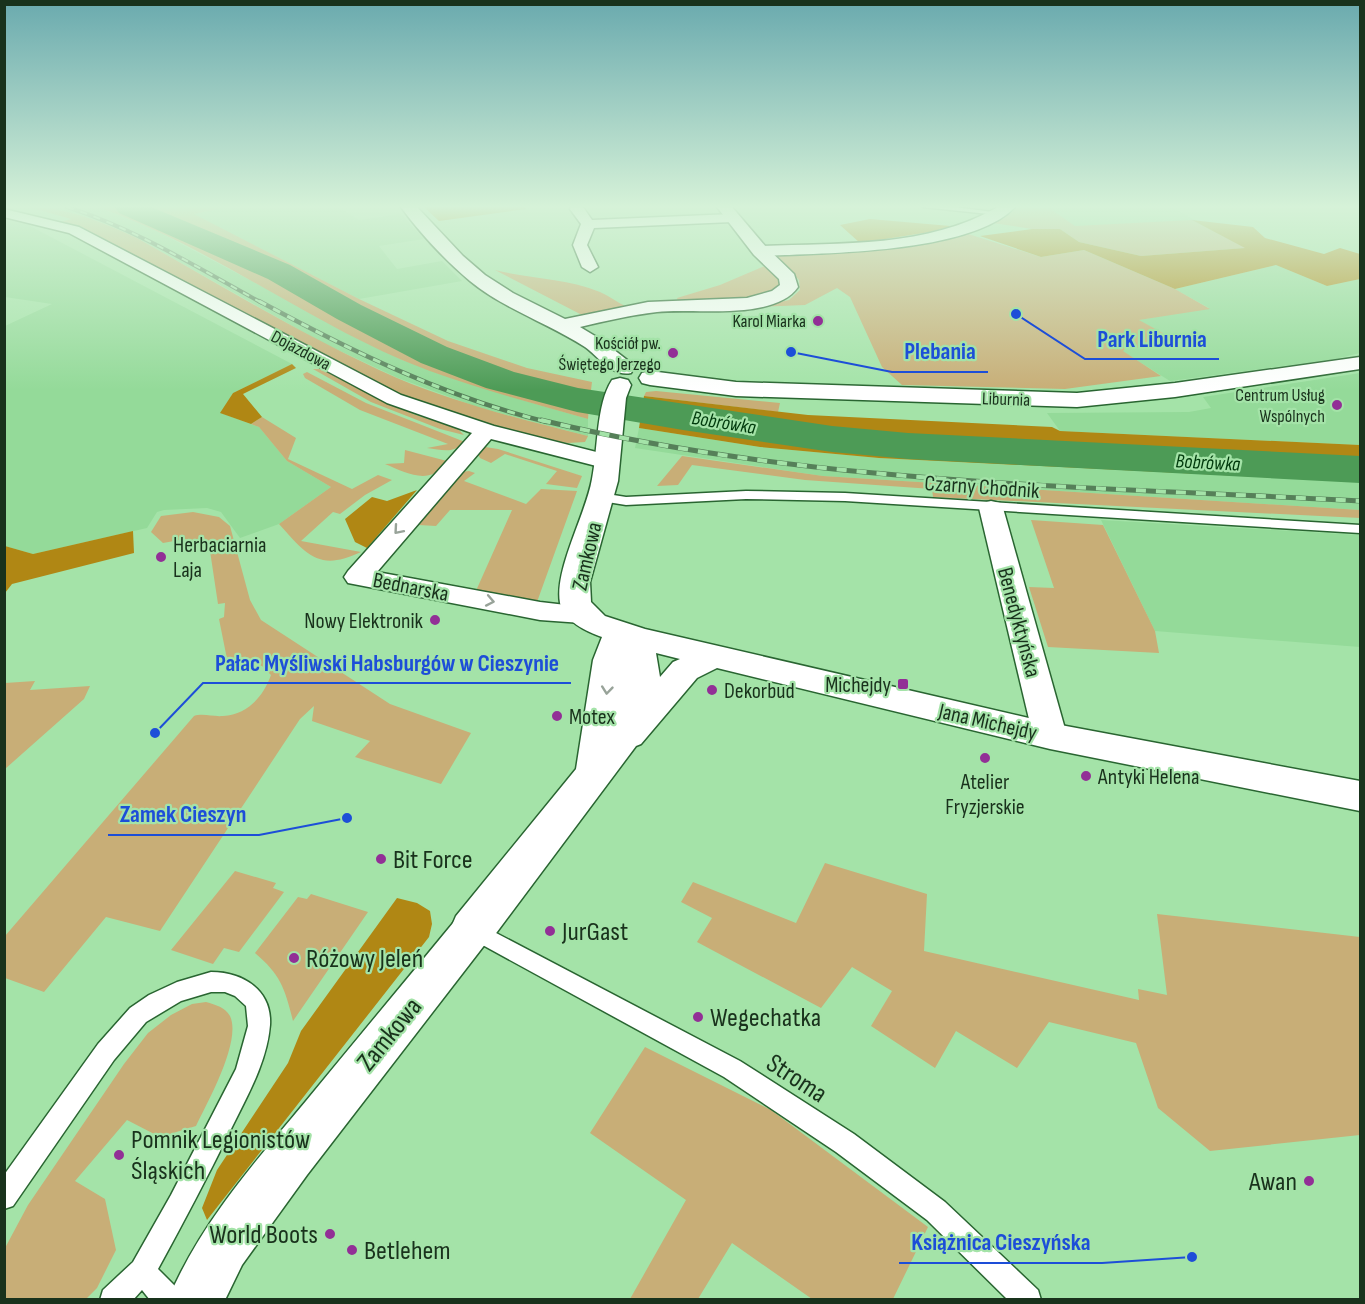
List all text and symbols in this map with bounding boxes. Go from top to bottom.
place label: Karol Miarka [733,311,806,332]
marker: Karol Miarka [811,314,825,328]
callout: Park Liburnia [1085,317,1219,359]
text: Park Liburnia [1097,325,1207,354]
street label: Dojazdowa [267,326,334,375]
callout: Plebania [892,330,988,372]
place label: Kościół pw. Świętego Jerzego [559,333,661,375]
text: Plebania [904,337,976,366]
marker: Kościół pw. Świętego Jerzego [666,346,680,360]
place label: Centrum Usług Wspólnych [1235,385,1325,427]
street label: Liburnia [982,388,1030,411]
marker: Centrum Usług Wspólnych [1330,398,1344,412]
water label: Bobrówka [690,406,758,440]
water label: Bobrówka [1175,449,1241,477]
street label: Czarny Chodnik [924,470,1041,505]
street label: Zamkowa [567,520,608,593]
one-way arrow [394,523,405,534]
place label: Herbaciarnia Laja [173,532,267,584]
marker: Herbaciarnia Laja [154,550,168,564]
street label: Benedyktyńska [991,565,1046,680]
street label: Bednarska [371,567,451,608]
one-way arrow [485,594,495,607]
place label: Nowy Elektronik [304,608,424,635]
marker: Nowy Elektronik [428,613,442,627]
callout: Pałac Myśliwski Habsburgów w Cieszynie [203,641,571,683]
text: Pałac Myśliwski Habsburgów w Cieszynie [215,649,559,678]
place label: Michejdy [825,672,892,699]
marker: Michejdy [896,677,910,691]
place label: Dekorbud [724,678,795,705]
marker: Dekorbud [705,683,719,697]
one-way arrow [601,685,614,694]
street label: Jana Michejdy [935,698,1040,747]
place label: Motex [569,704,615,731]
marker: Motex [550,709,564,723]
marker: Atelier Fryzjerskie [978,751,992,765]
place label: Antyki Helena [1097,764,1200,791]
place label: Atelier Fryzjerskie [945,769,1025,821]
marker: Antyki Helena [1079,769,1093,783]
callout: Zamek Cieszyn [108,793,259,835]
text: Zamek Cieszyn [120,800,246,829]
place label: Bit Force [393,844,473,876]
marker: Bit Force [374,852,388,866]
place label: JurGast [561,916,628,948]
marker: JurGast [543,924,557,938]
place label: Różowy Jeleń [306,943,423,975]
marker: Różowy Jeleń [287,951,301,965]
street label: Zamkowa [351,992,429,1078]
place label: Wegechatka [710,1002,821,1034]
marker: Wegechatka [691,1010,705,1024]
street label: Stroma [760,1047,833,1110]
place label: Pomnik Legionistów Śląskich [131,1124,310,1187]
marker: Pomnik Legionistów Śląskich [112,1148,126,1162]
place label: Awan [1248,1166,1297,1198]
marker: Awan [1302,1174,1316,1188]
place label: World Boots [209,1219,318,1251]
callout: Książnica Cieszyńska [899,1221,1102,1263]
marker: World Boots [323,1227,337,1241]
text: Książnica Cieszyńska [911,1228,1091,1257]
place label: Betlehem [364,1235,451,1267]
marker: Betlehem [345,1243,359,1257]

